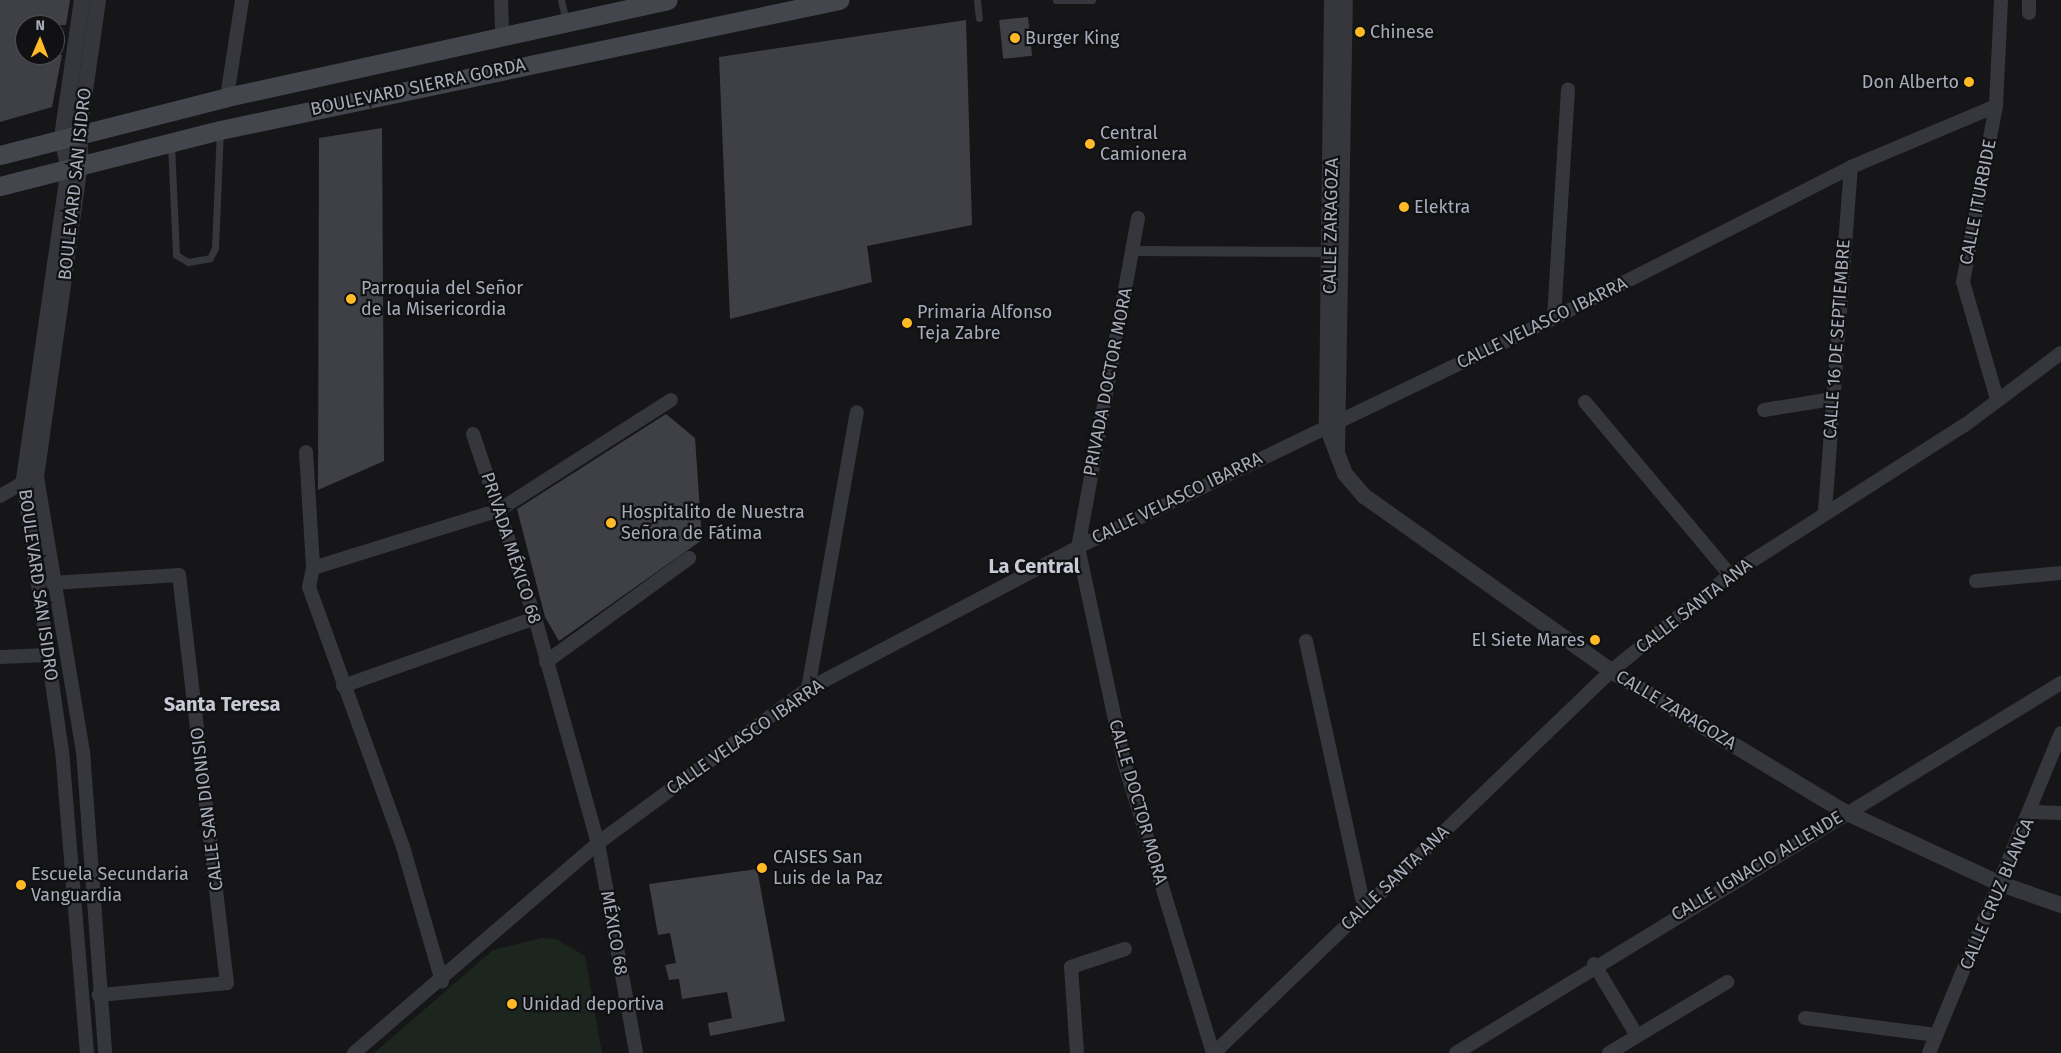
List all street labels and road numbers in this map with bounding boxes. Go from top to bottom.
street label: BOULEVARD SIERRA GORDA [309,54,527,120]
street label: BOULEVARD SAN ISIDRO [54,87,96,281]
street label: CALLE ITURBIDE [1955,137,2001,267]
street label: CALLE ZARAGOZA [1319,158,1343,294]
street label: CALLE 16 DE SEPTIEMBRE [1819,238,1855,440]
street label: CALLE VELASCO IBARRA [1453,272,1631,374]
street label: PRIVADA DOCTOR MORA [1079,286,1137,478]
street label: CALLE VELASCO IBARRA [1088,447,1266,549]
street label: PRIVADA MÉXICO 68 [476,469,546,627]
street label: BOULEVARD SAN ISIDRO [14,488,62,682]
street label: CALLE SANTA ANA [1632,554,1756,658]
street label: CALLE ZARAGOZA [1612,666,1740,754]
street label: CALLE VELASCO IBARRA [662,675,828,799]
street label: CALLE DOCTOR MORA [1104,717,1172,887]
street label: CALLE SAN DIONISIO [186,726,228,892]
street label: CALLE IGNACIO ALLENDE [1668,806,1846,926]
street label: CALLE CRUZ BLANCA [1955,815,2039,973]
street label: CALLE SANTA ANA [1337,821,1453,935]
street label: MÉXICO 68 [596,889,632,977]

